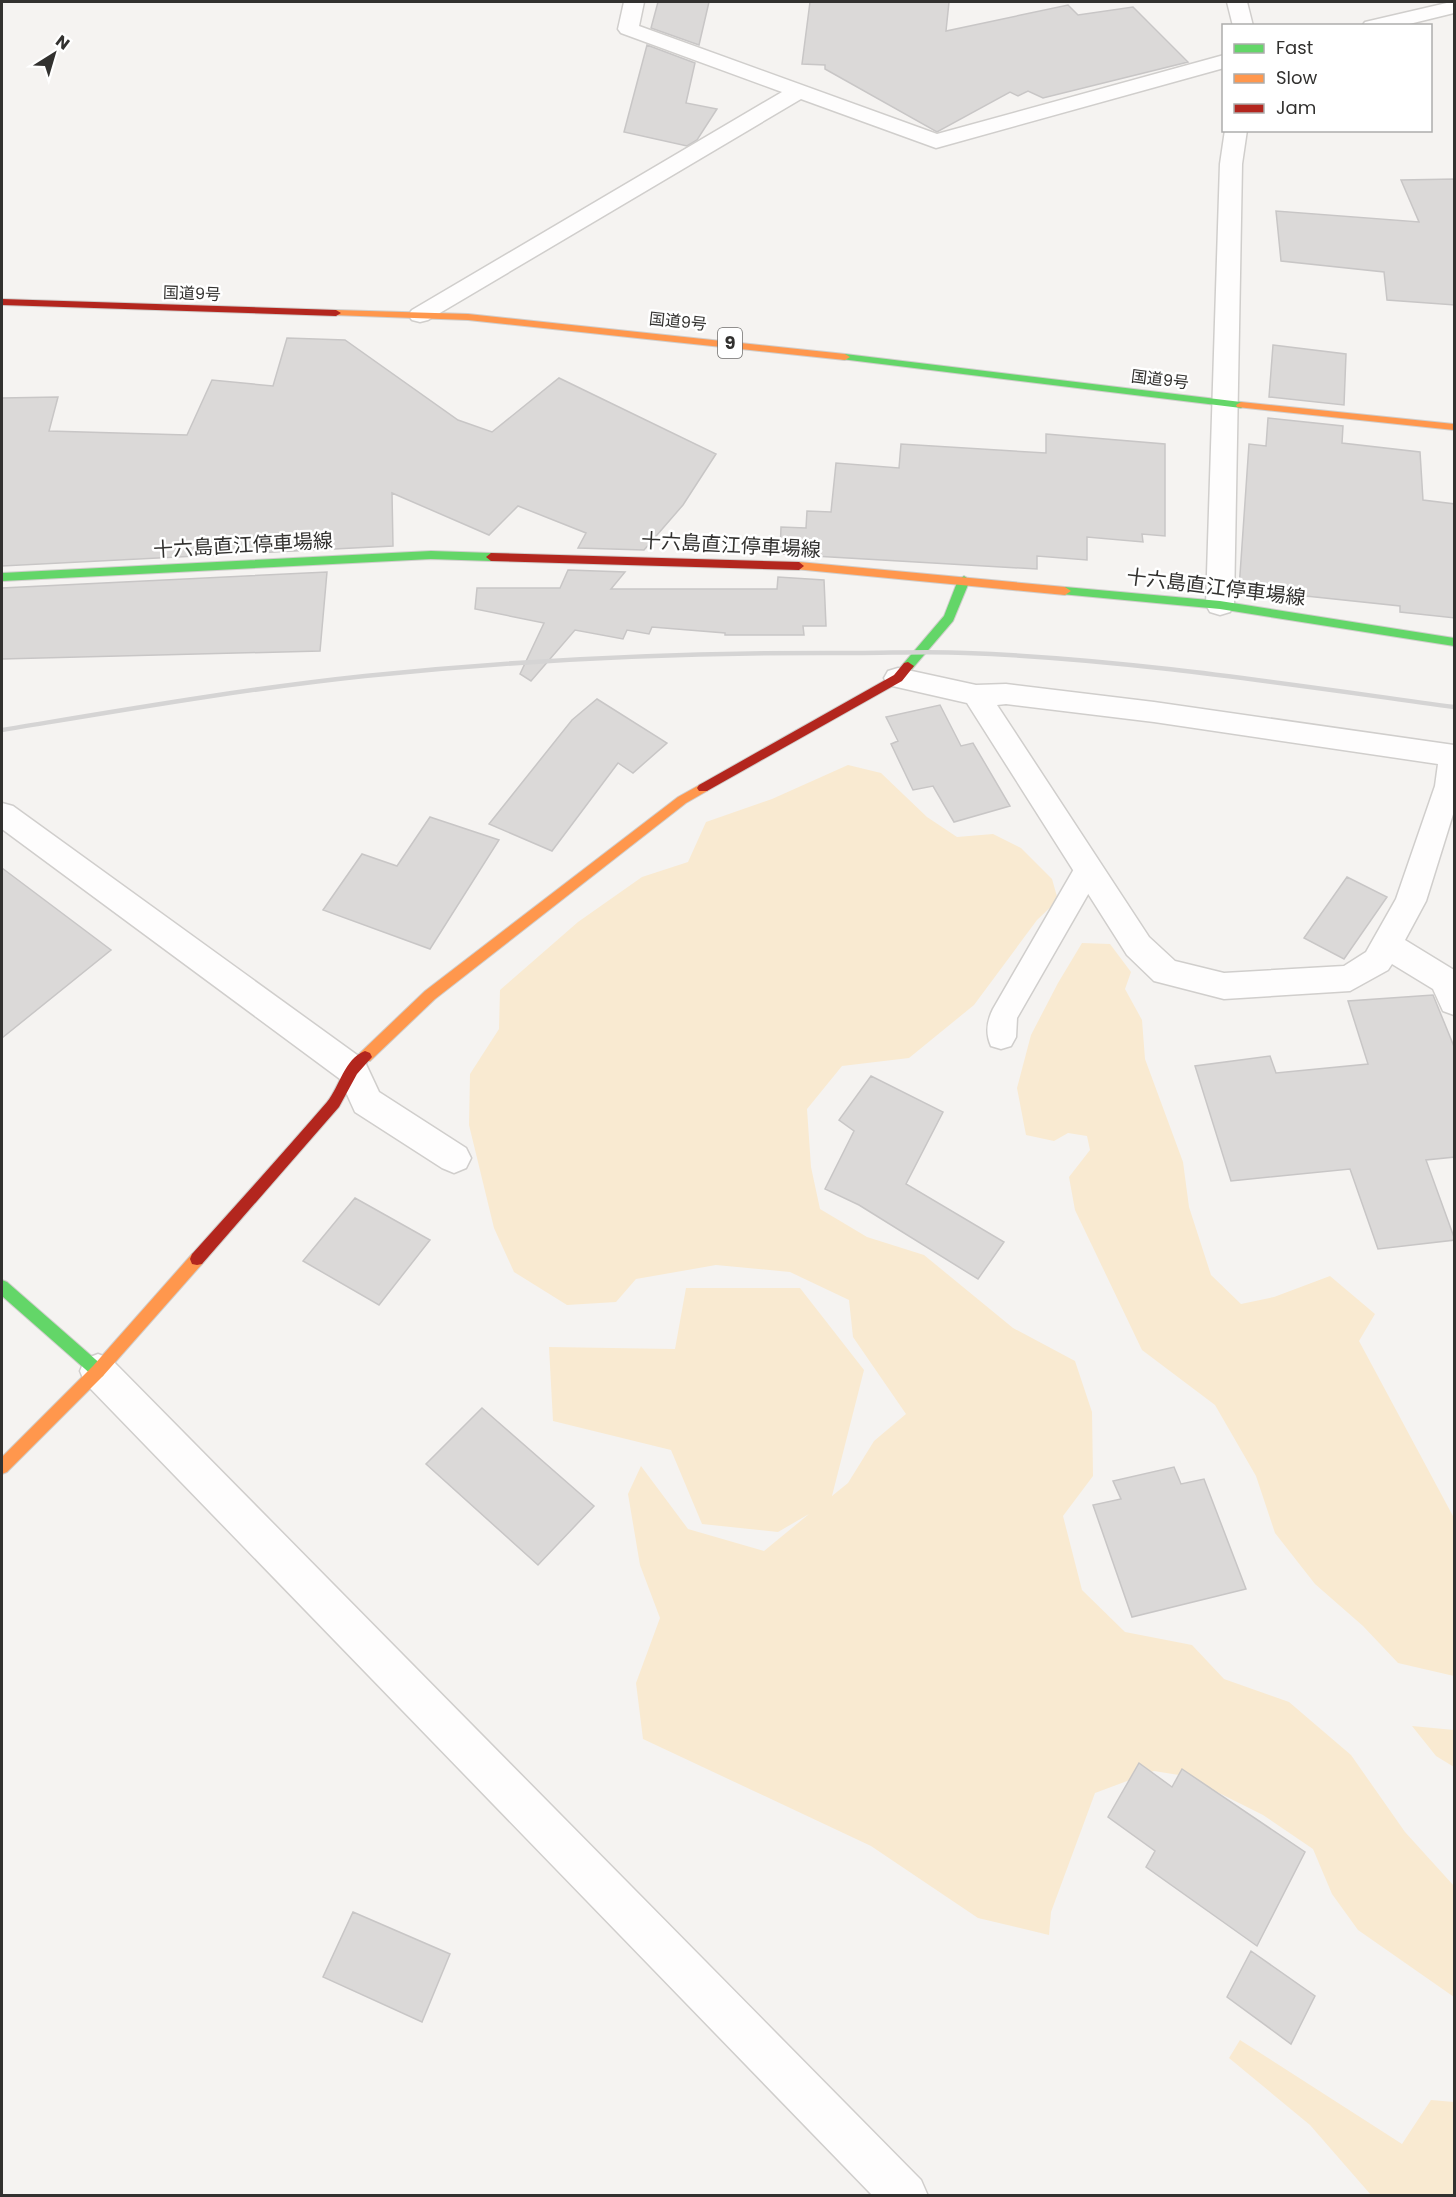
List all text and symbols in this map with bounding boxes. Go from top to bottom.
north arrow [24,24,84,84]
legend [1222,24,1432,132]
text: N [51,30,74,55]
text: Fast [1276,35,1313,60]
text: Slow [1276,65,1318,90]
text: Jam [1276,95,1316,120]
street label: 国道9号 [163,281,221,306]
street label: 国道9号 [648,307,708,336]
road number: 9 [718,328,742,358]
street label: 国道9号 [1130,365,1190,394]
street label: 十六島直江停車場線 [152,526,334,564]
street label: 十六島直江停車場線 [640,526,822,564]
street label: 十六島直江停車場線 [1125,562,1307,612]

